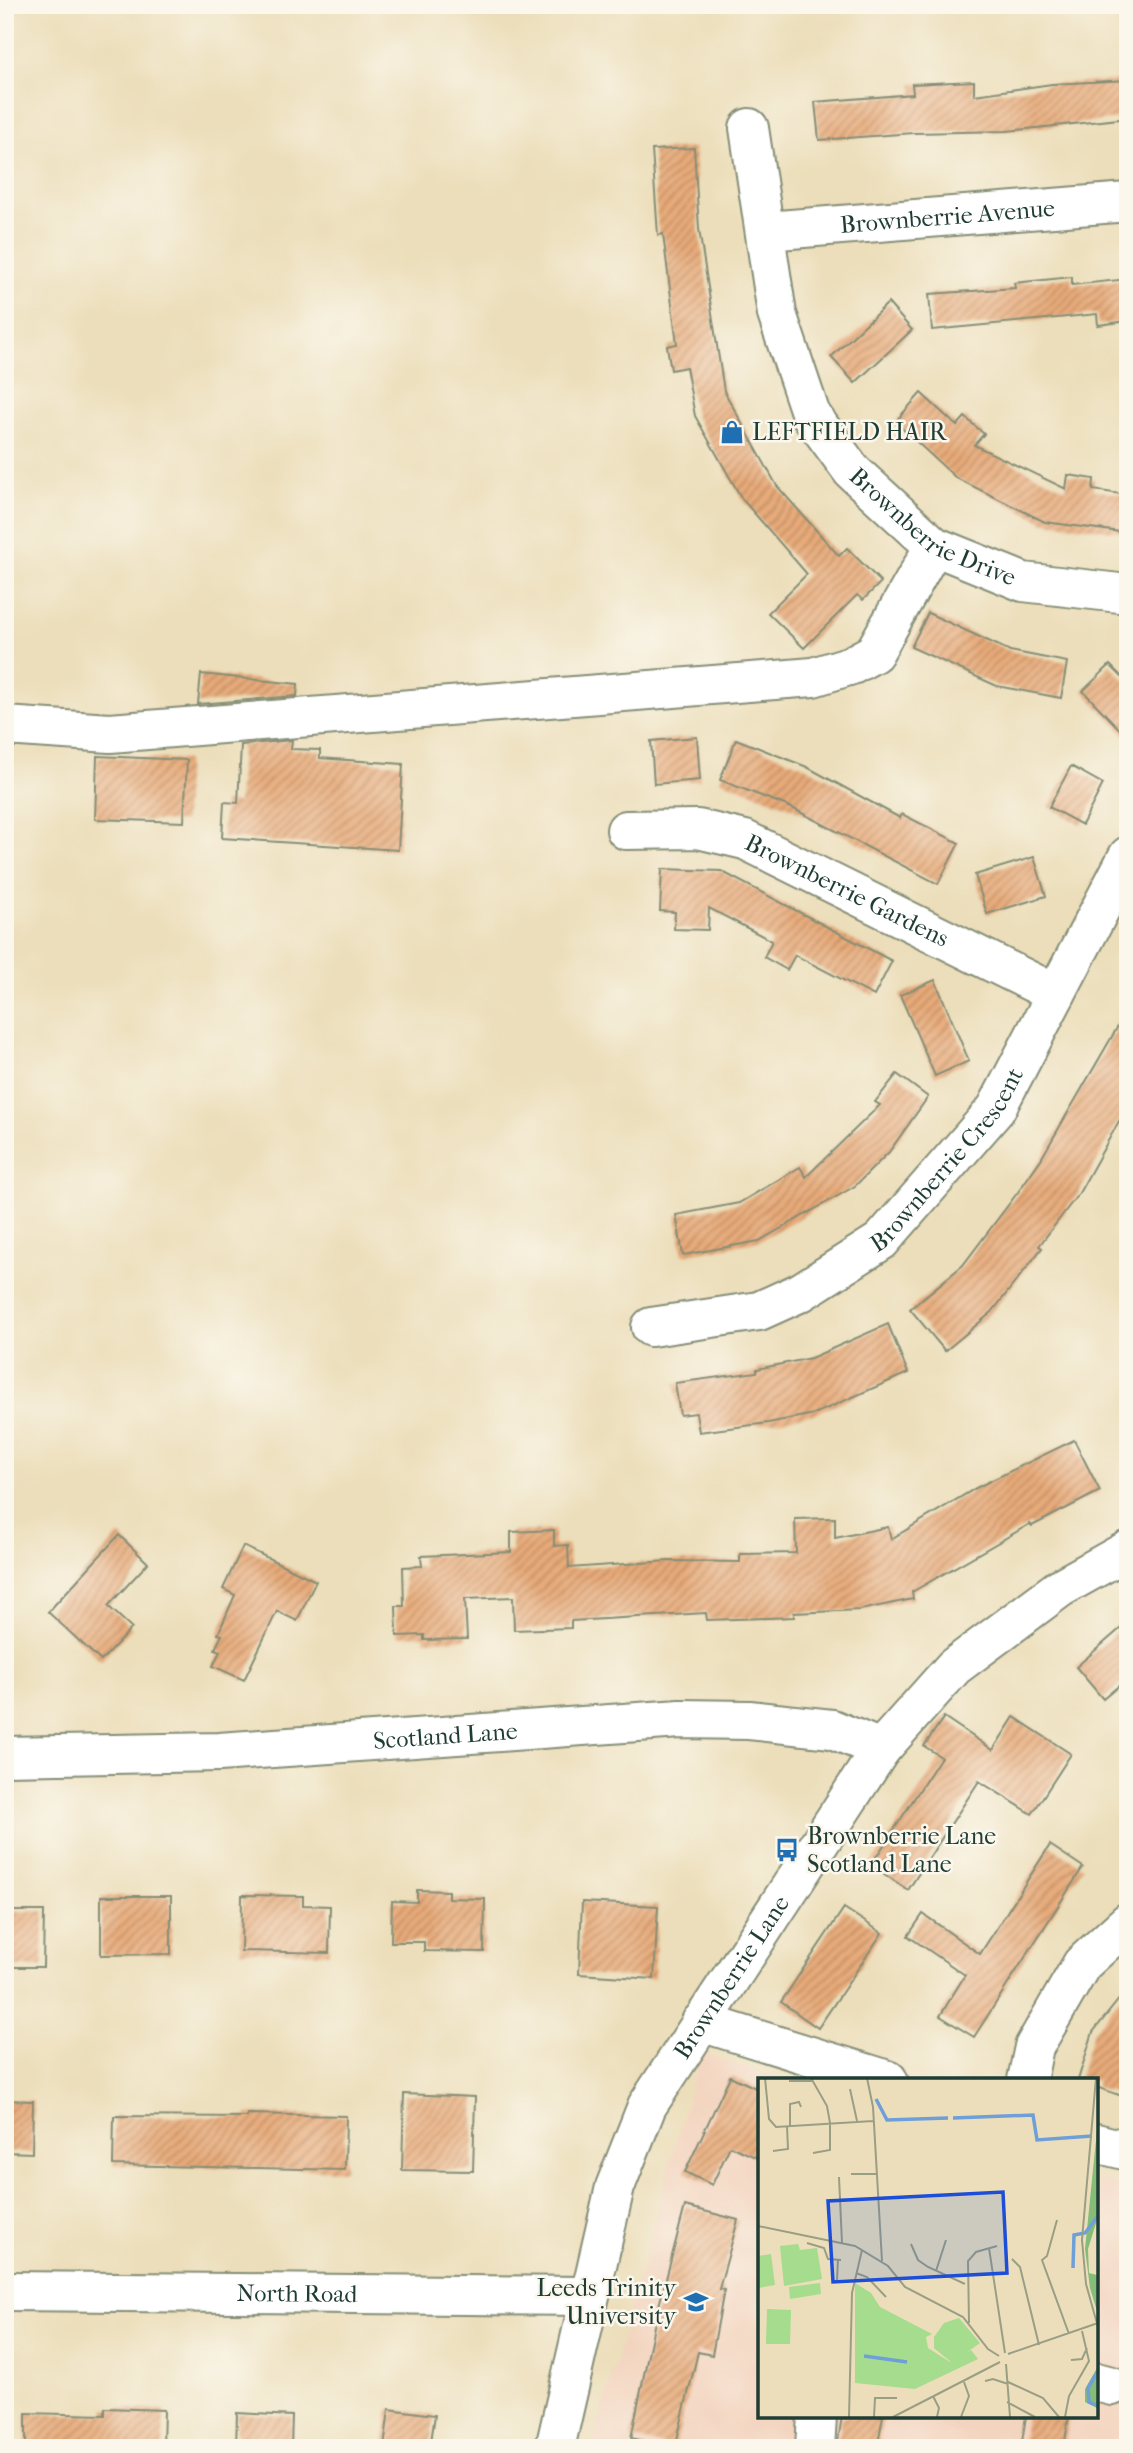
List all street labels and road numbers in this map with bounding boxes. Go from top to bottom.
street label: Brownberrie Avenue [839,194,1056,239]
street label: Brownberrie Drive [844,462,1020,592]
street label: Brownberrie Gardens [740,828,953,953]
street label: Brownberrie Crescent [865,1063,1029,1258]
street label: Scotland Lane [372,1717,519,1755]
street label: Brownberrie Lane [668,1890,795,2064]
street label: North Road [236,2279,358,2308]

